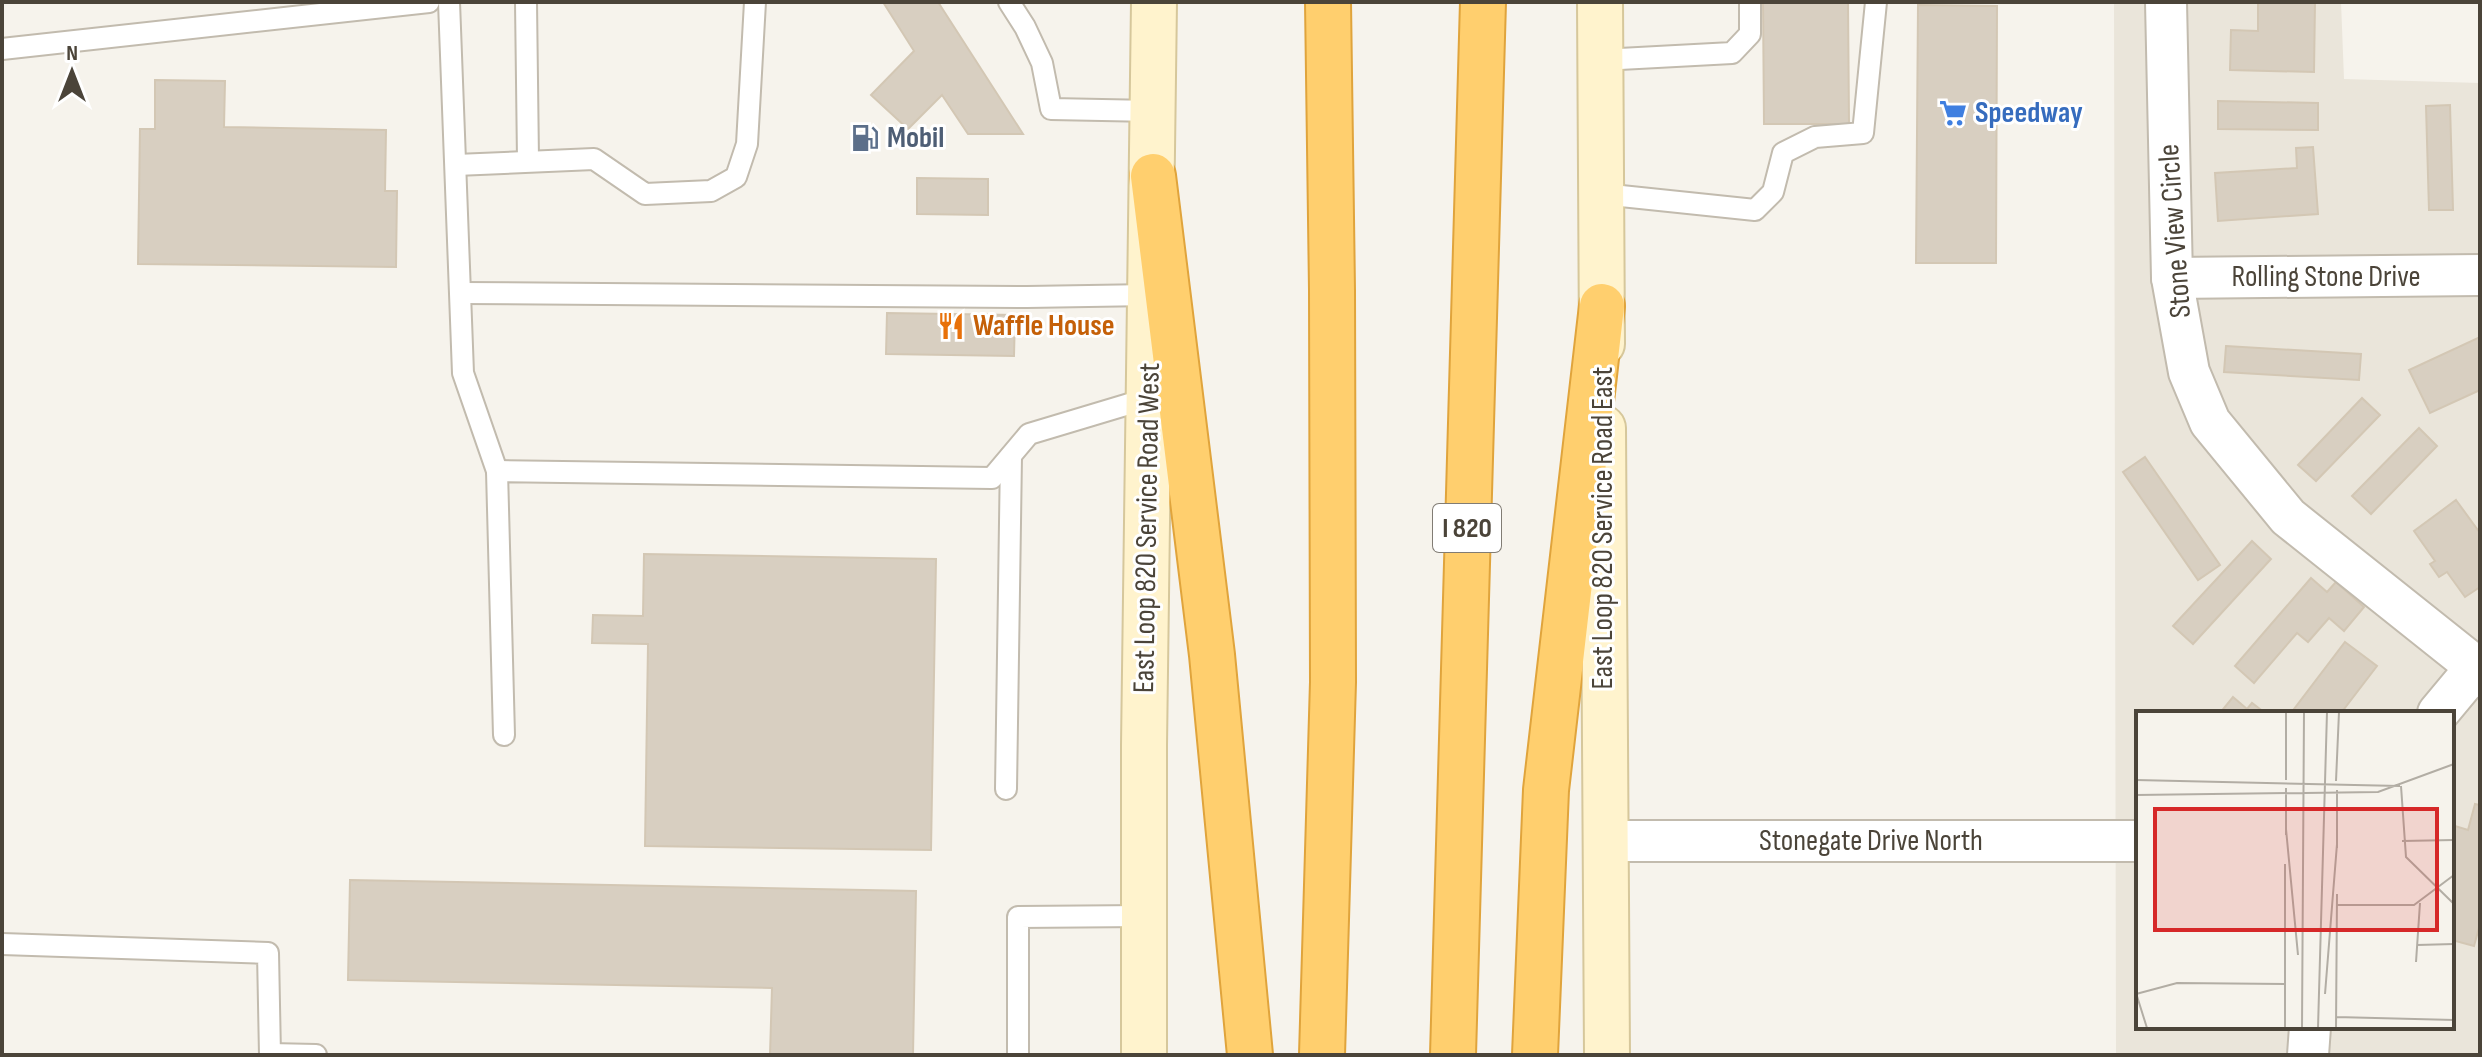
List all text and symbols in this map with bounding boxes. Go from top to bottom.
north arrow [32,32,112,112]
text: N [66,40,78,67]
place label: Speedway [1975,95,2083,131]
supermarket icon: Speedway [1938,98,1968,128]
place label: Mobil [887,120,944,156]
fuel station icon: Mobil [850,123,880,153]
street label: Stone View Circle [2151,143,2199,319]
street label: Rolling Stone Drive [2231,259,2421,295]
place label: Waffle House [973,308,1114,344]
restaurant icon: Waffle House [936,311,966,341]
street label: East Loop 820 Service Road West [1126,362,1168,694]
street label: East Loop 820 Service Road East [1585,367,1621,689]
road number: I 820 [1433,504,1501,552]
inset map [2136,711,2454,1029]
street label: Stonegate Drive North [1759,823,1983,859]

